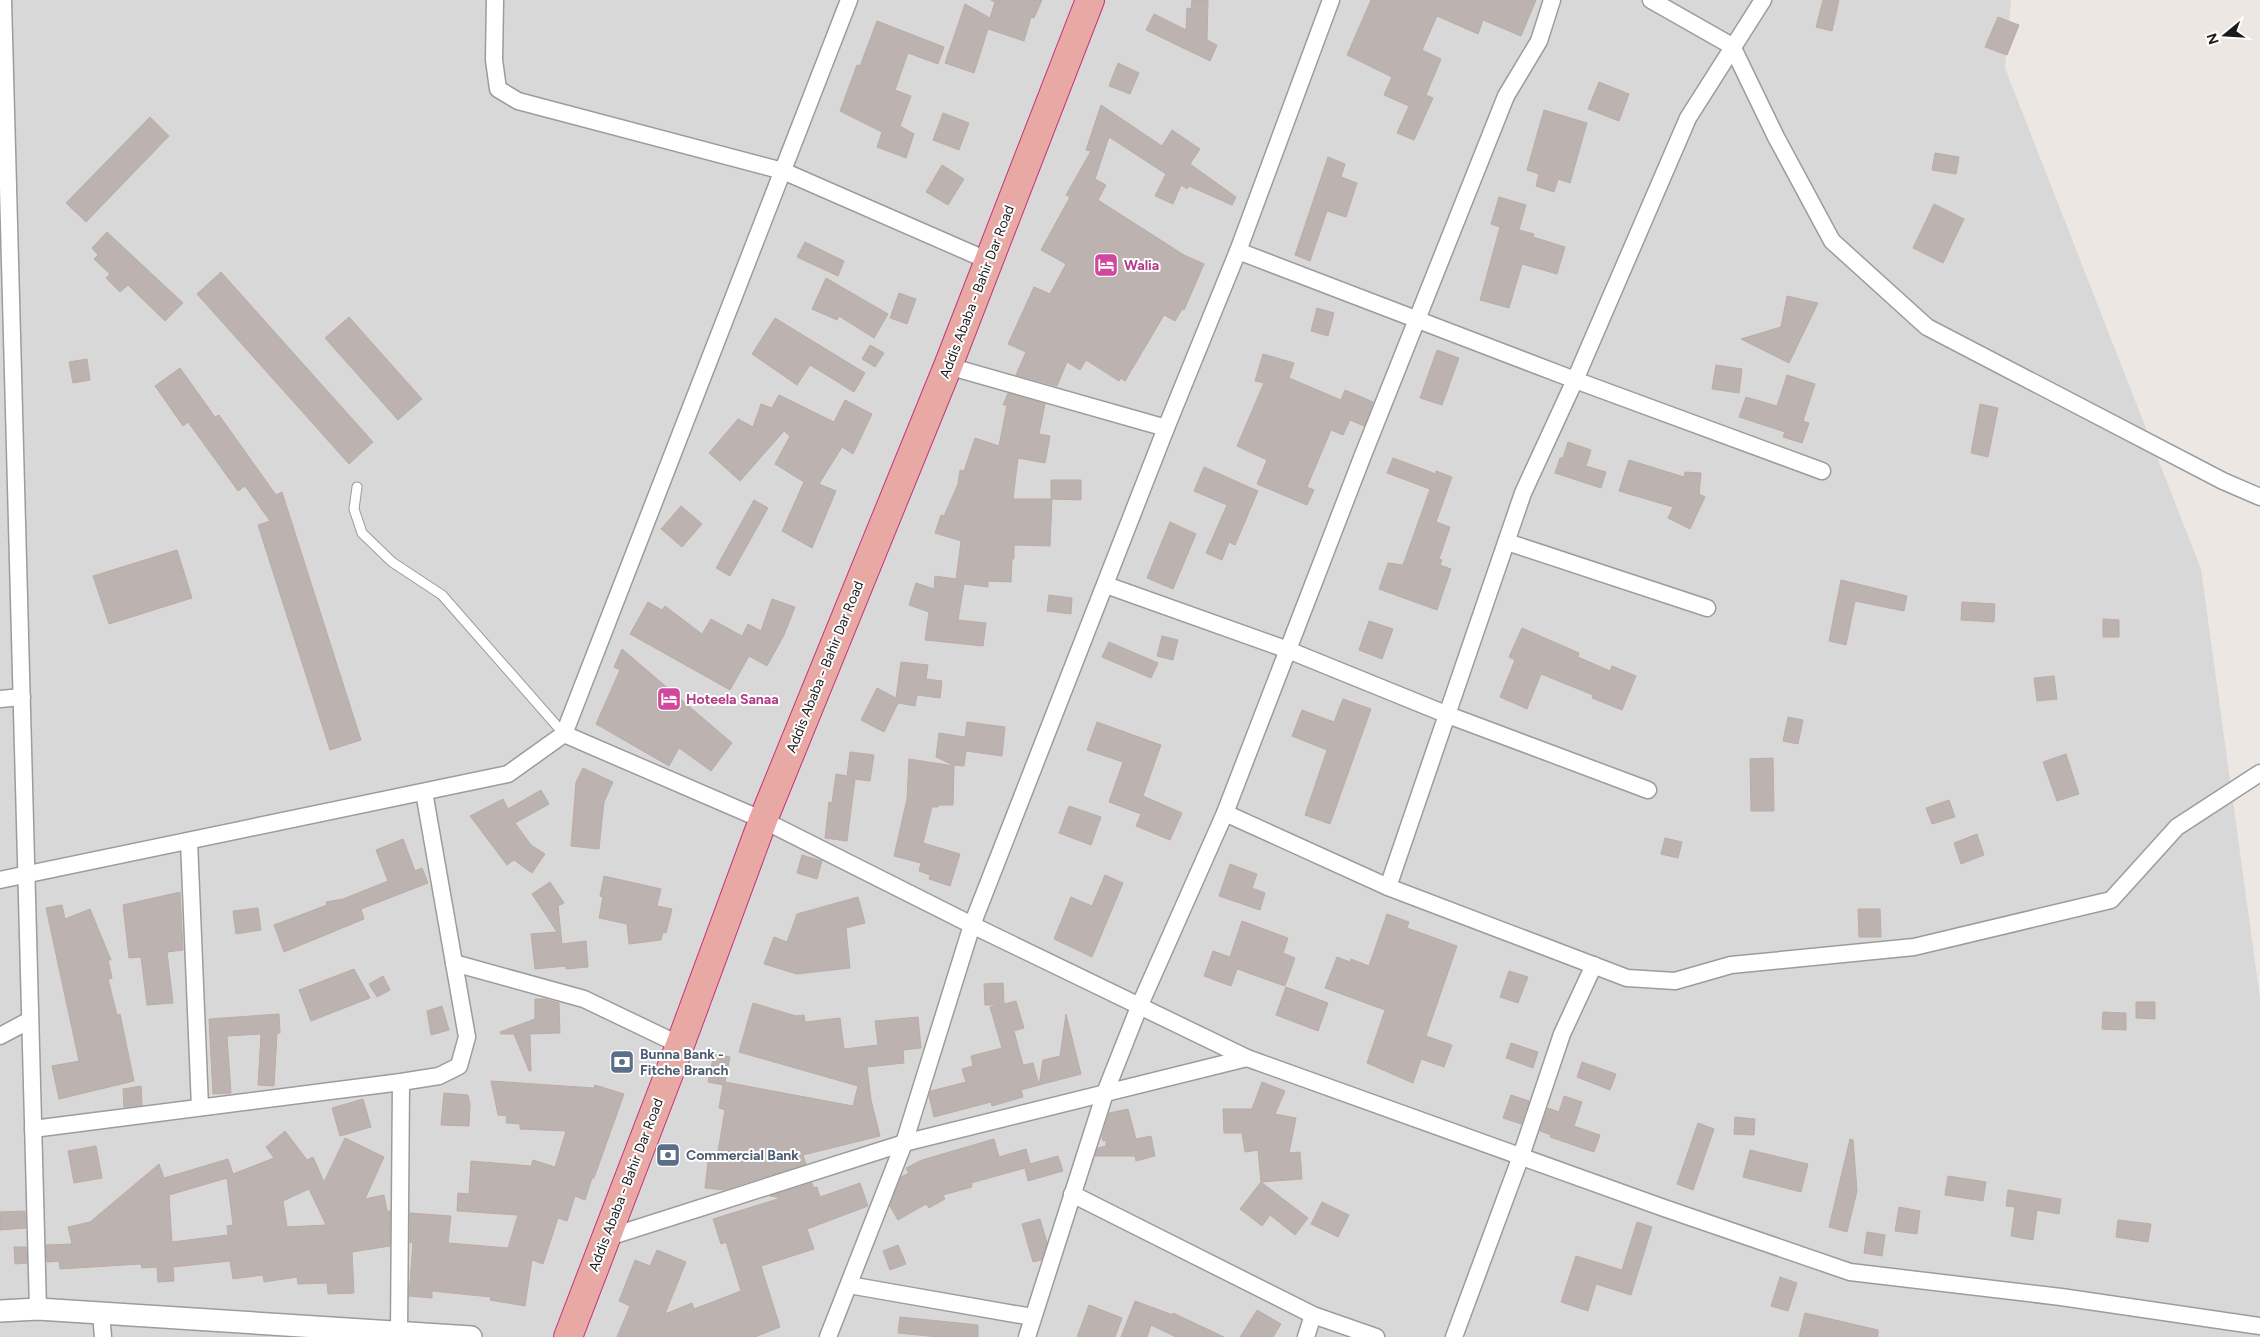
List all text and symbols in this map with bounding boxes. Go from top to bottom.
north arrow [2200,10,2250,60]
text: N [2203,31,2223,47]
street label: Addis Ababa - Bahir Dar Road [936,203,1018,381]
hotel icon: Walia [1093,252,1119,278]
place label: Walia [1124,257,1159,274]
street label: Addis Ababa - Bahir Dar Road [783,578,867,756]
hotel icon: Hoteela Sanaa [656,686,682,712]
place label: Hoteela Sanaa [686,691,779,708]
place label: Bunna Bank - Fitche Branch [640,1046,729,1079]
bank icon: Bunna Bank - Fitche Branch [609,1049,635,1075]
street label: Addis Ababa - Bahir Dar Road [585,1096,667,1274]
bank icon: Commercial Bank [655,1142,681,1168]
place label: Commercial Bank [686,1147,799,1164]

